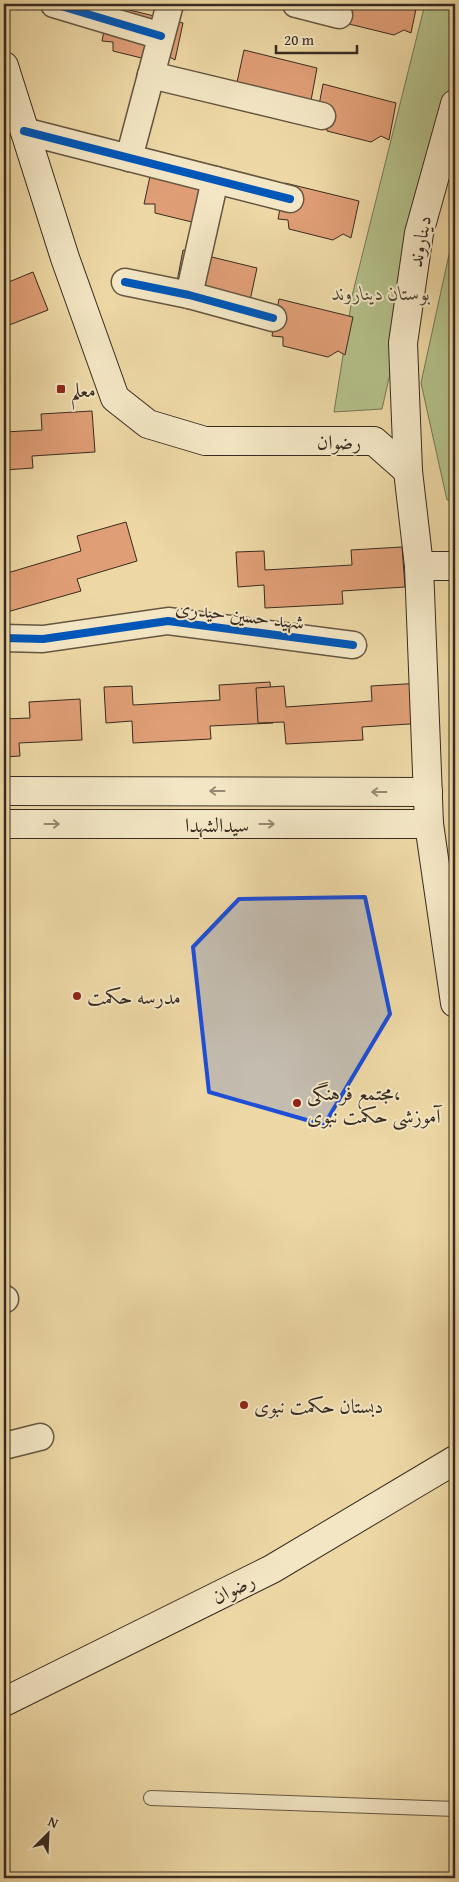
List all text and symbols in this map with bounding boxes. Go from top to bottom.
scale bar [276,22,358,54]
text: 20 m [284,29,315,50]
street label: دیناروند [400,213,438,269]
park label: بوستان دیناروند [332,278,431,307]
place label: معلم [71,375,96,411]
marker: معلم [55,383,67,395]
street label: رضوان [317,427,361,456]
street label: شهید حسین حیدری [174,592,306,636]
one-way arrow [209,786,225,796]
one-way arrow [371,787,388,797]
street label: سیدالشهدا [185,810,249,839]
one-way arrow [44,819,60,829]
one-way arrow [259,819,275,829]
place label: مدرسه حکمت [87,982,181,1011]
marker: مدرسه حکمت [71,990,83,1002]
place label: مجتمع‌ فرهنگی، آموزشی حکمت نبوی [307,1078,443,1131]
marker: مجتمع‌ فرهنگی، آموزشی حکمت نبوی [291,1097,303,1109]
place label: دبستان حکمت نبوی [254,1391,383,1420]
marker: دبستان حکمت نبوی [238,1399,250,1411]
street label: رضوان [207,1565,259,1611]
north arrow [22,1810,72,1860]
text: N [45,1811,62,1833]

